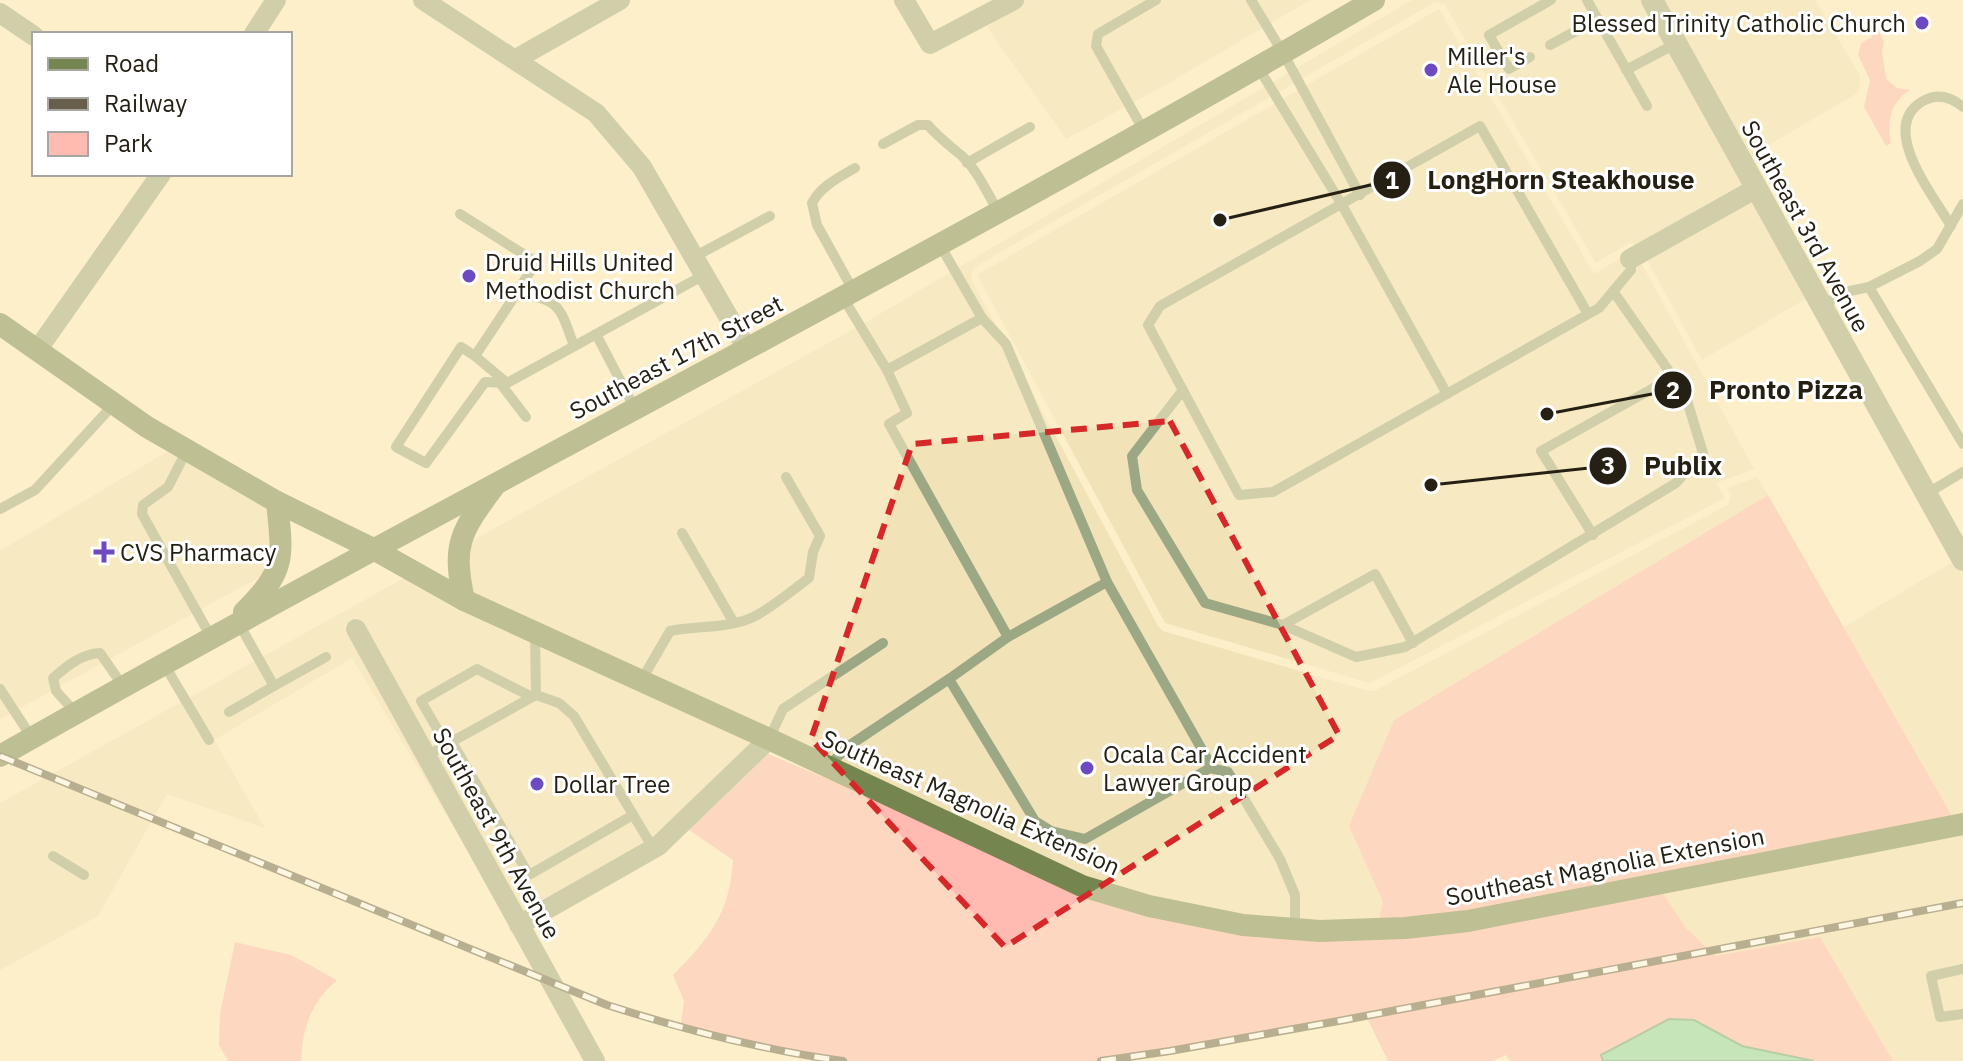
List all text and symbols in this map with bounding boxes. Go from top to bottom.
place label: Blessed Trinity Catholic Church [1571,7,1906,39]
marker: Blessed Trinity Catholic Church [1913,14,1931,32]
legend [32,32,292,176]
place label: Miller's Ale House [1447,40,1557,100]
text: Road [104,47,159,79]
marker: Miller's Ale House [1422,61,1440,79]
text: Railway [104,87,187,119]
street label: Southeast 3rd Avenue [1734,114,1878,338]
text: Park [104,127,153,159]
callout: LongHorn Steakhouse [1372,155,1711,205]
text: LongHorn Steakhouse [1427,162,1695,196]
text: 1 [1385,164,1399,196]
place label: Druid Hills United Methodist Church [485,246,675,306]
marker: Druid Hills United Methodist Church [460,267,478,285]
street label: Southeast 17th Street [564,287,788,427]
callout: Pronto Pizza [1653,365,1879,415]
text: Pronto Pizza [1709,372,1863,406]
text: 2 [1666,374,1680,406]
callout: Publix [1588,441,1738,491]
text: Publix [1644,448,1723,482]
text: 3 [1601,449,1615,481]
place label: CVS Pharmacy [120,536,277,568]
marker: CVS Pharmacy [95,543,113,561]
street label: Southeast 9th Avenue [426,722,568,944]
street label: Southeast Magnolia Extension [817,722,1125,882]
place label: Ocala Car Accident Lawyer Group [1103,738,1307,798]
marker: Ocala Car Accident Lawyer Group [1078,759,1096,777]
place label: Dollar Tree [553,768,670,800]
marker: Dollar Tree [528,775,546,793]
street label: Southeast Magnolia Extension [1443,819,1767,913]

